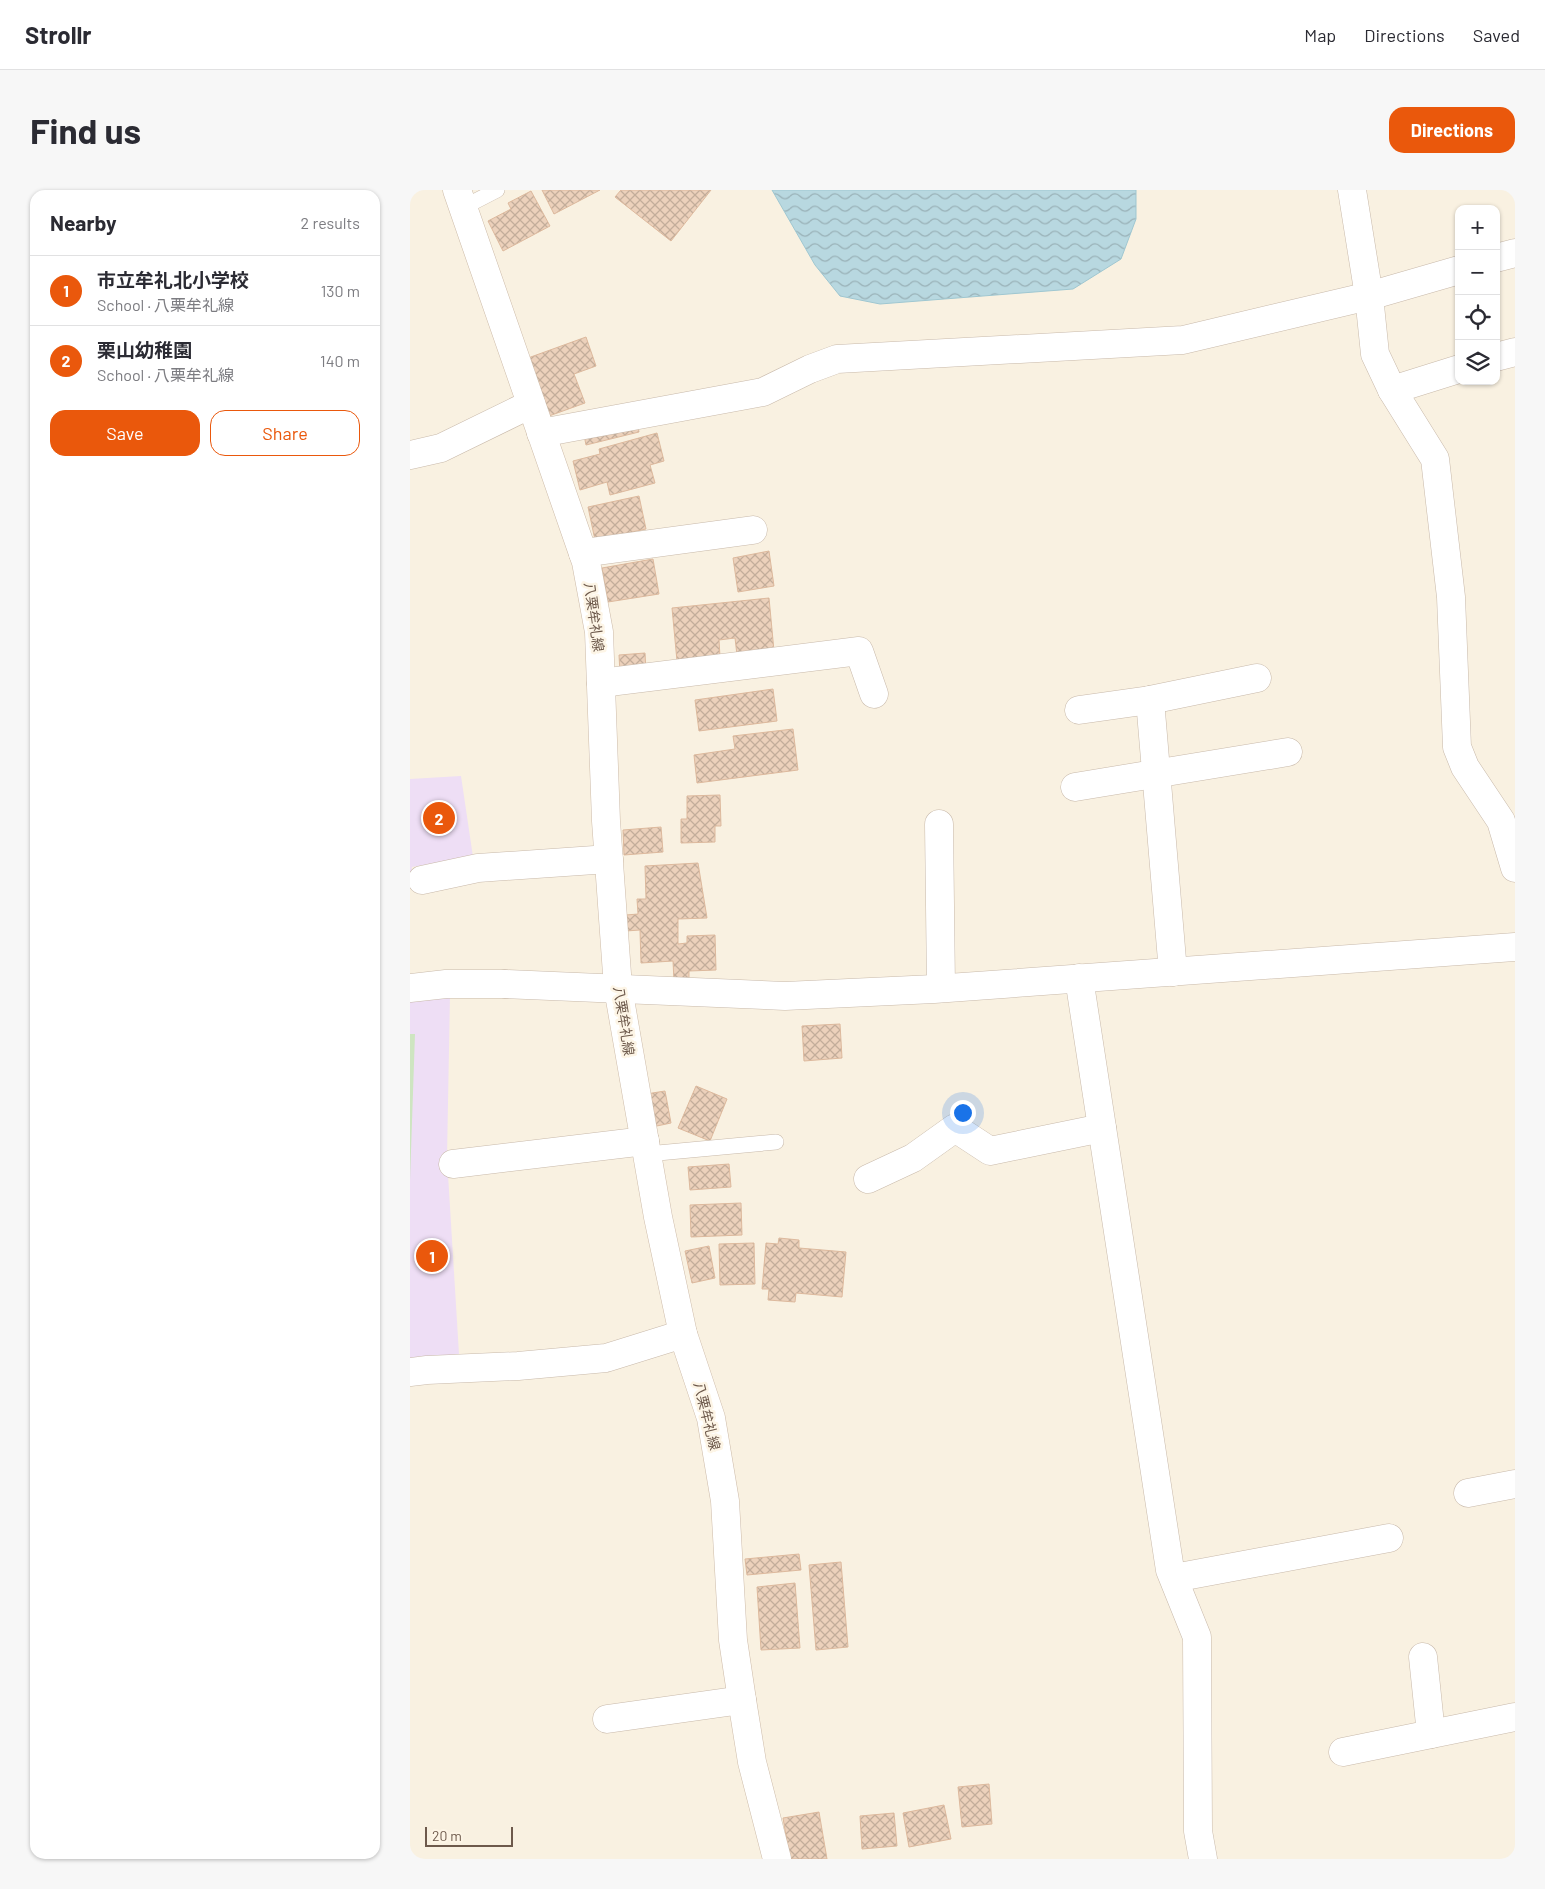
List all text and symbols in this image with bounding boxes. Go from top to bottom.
text: Strollr [25,20,92,49]
text: Map [1304,24,1336,46]
text: Directions [1364,24,1445,46]
text: Saved [1473,24,1520,46]
button: Directions [1389,107,1515,153]
text: Find us [30,109,141,151]
map controls [1455,205,1500,385]
button: + [1455,205,1500,250]
text: Nearby [50,210,116,235]
text: 2 results [301,213,360,232]
button: − [1455,250,1500,295]
text: 市立牟礼北小学校 [97,268,249,291]
text: 1 [63,281,69,300]
text: 130 m [321,281,360,300]
text: School · 八栗牟礼線 [97,295,234,314]
button: locate [1455,295,1500,340]
text: 栗山幼稚園 [97,338,192,361]
button: layers [1455,340,1500,385]
text: 2 [62,351,70,370]
text: 140 m [320,351,360,370]
text: School · 八栗牟礼線 [97,365,234,384]
button: Save [50,410,200,456]
button: Share [210,410,360,456]
street label: 八栗牟礼線 [581,581,608,653]
pin: 2 [423,799,455,837]
street label: 八栗牟礼線 [611,985,638,1057]
your location [950,1100,976,1126]
pin: 1 [416,1237,448,1275]
street label: 八栗牟礼線 [691,1380,724,1452]
scale bar [425,1824,512,1847]
text: 20 m [432,1827,462,1844]

